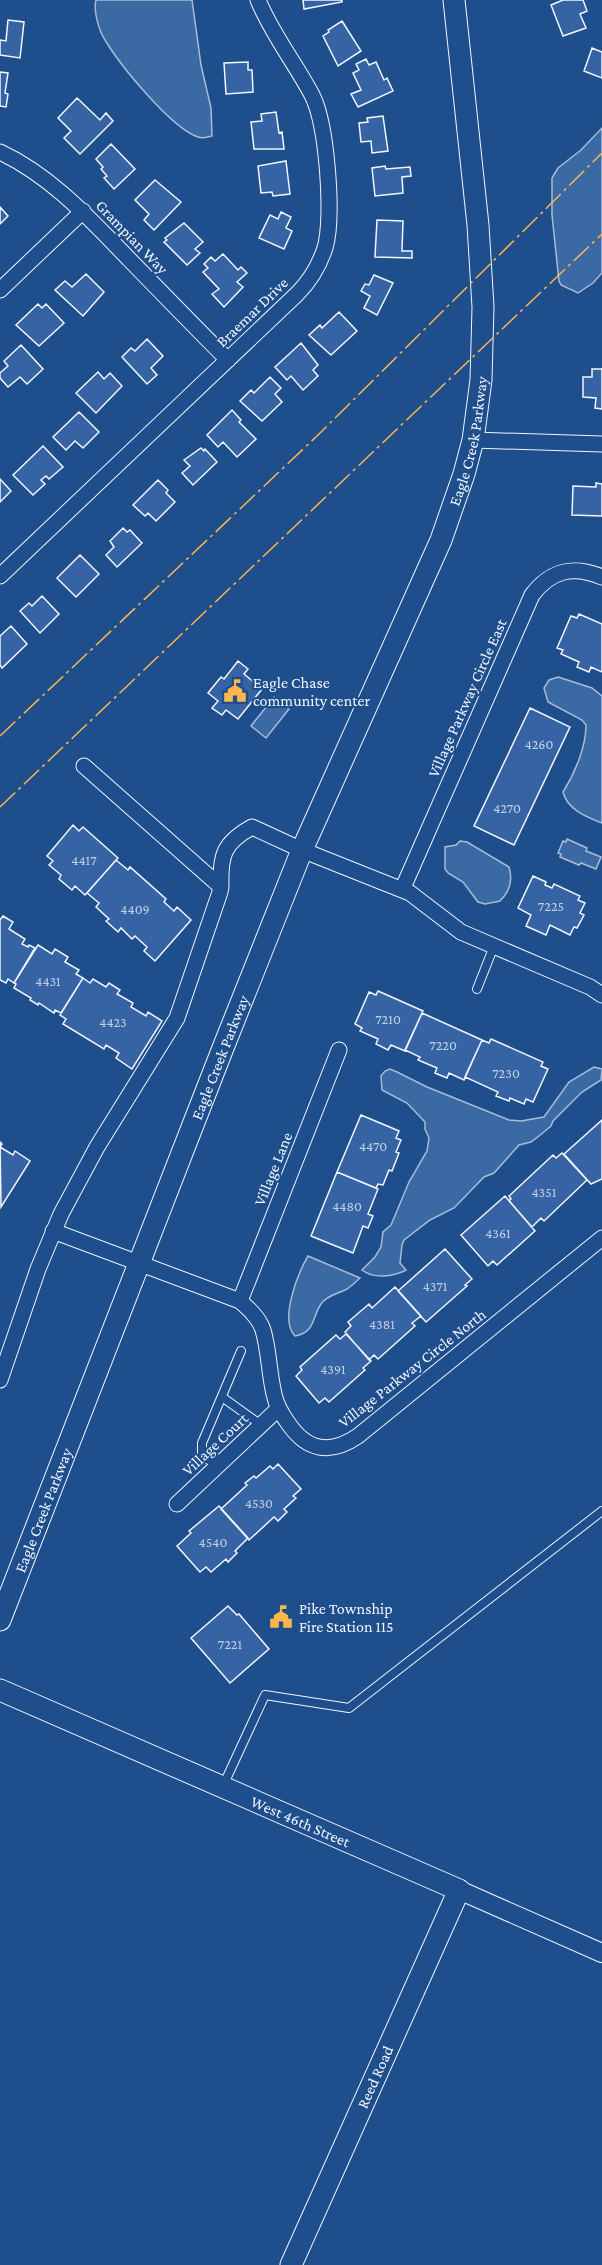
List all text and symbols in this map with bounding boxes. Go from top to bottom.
street label: Grampian Way [92,197,172,279]
street label: Braemar Drive [213,274,291,350]
street label: Eagle Creek Parkway [445,375,491,508]
street label: Village Parkway Circle East [424,616,511,780]
place label: Eagle Chase community center [253,674,370,710]
public building icon: Eagle Chase community center [222,678,248,704]
house number: 4260 [525,736,553,752]
house number: 4270 [493,800,521,816]
house number: 4417 [71,852,97,868]
house number: 7225 [538,898,564,914]
house number: 4409 [120,901,150,917]
house number: 4431 [35,973,61,989]
street label: Eagle Creek Parkway [187,992,253,1122]
house number: 7210 [375,1011,401,1027]
house number: 4423 [99,1014,127,1030]
house number: 7220 [429,1037,457,1053]
house number: 7230 [492,1065,520,1081]
street label: Village Lane [251,1130,296,1209]
house number: 4470 [359,1138,387,1154]
house number: 4351 [532,1184,557,1200]
house number: 4480 [332,1198,362,1214]
house number: 4361 [485,1225,511,1241]
house number: 4371 [423,1278,448,1294]
street label: Village Parkway Circle North [335,1305,490,1431]
house number: 4381 [369,1316,395,1332]
house number: 4391 [320,1361,346,1377]
street label: Village Court [179,1409,252,1479]
street label: Eagle Creek Parkway [11,1445,76,1575]
house number: 4530 [245,1495,273,1511]
house number: 4540 [199,1534,227,1550]
place label: Pike Township Fire Station 115 [299,1600,394,1635]
public building icon: Pike Township Fire Station 115 [268,1604,294,1630]
house number: 7221 [218,1636,243,1652]
street label: West 46th Street [249,1792,353,1850]
street label: Reed Road [354,2043,397,2111]

